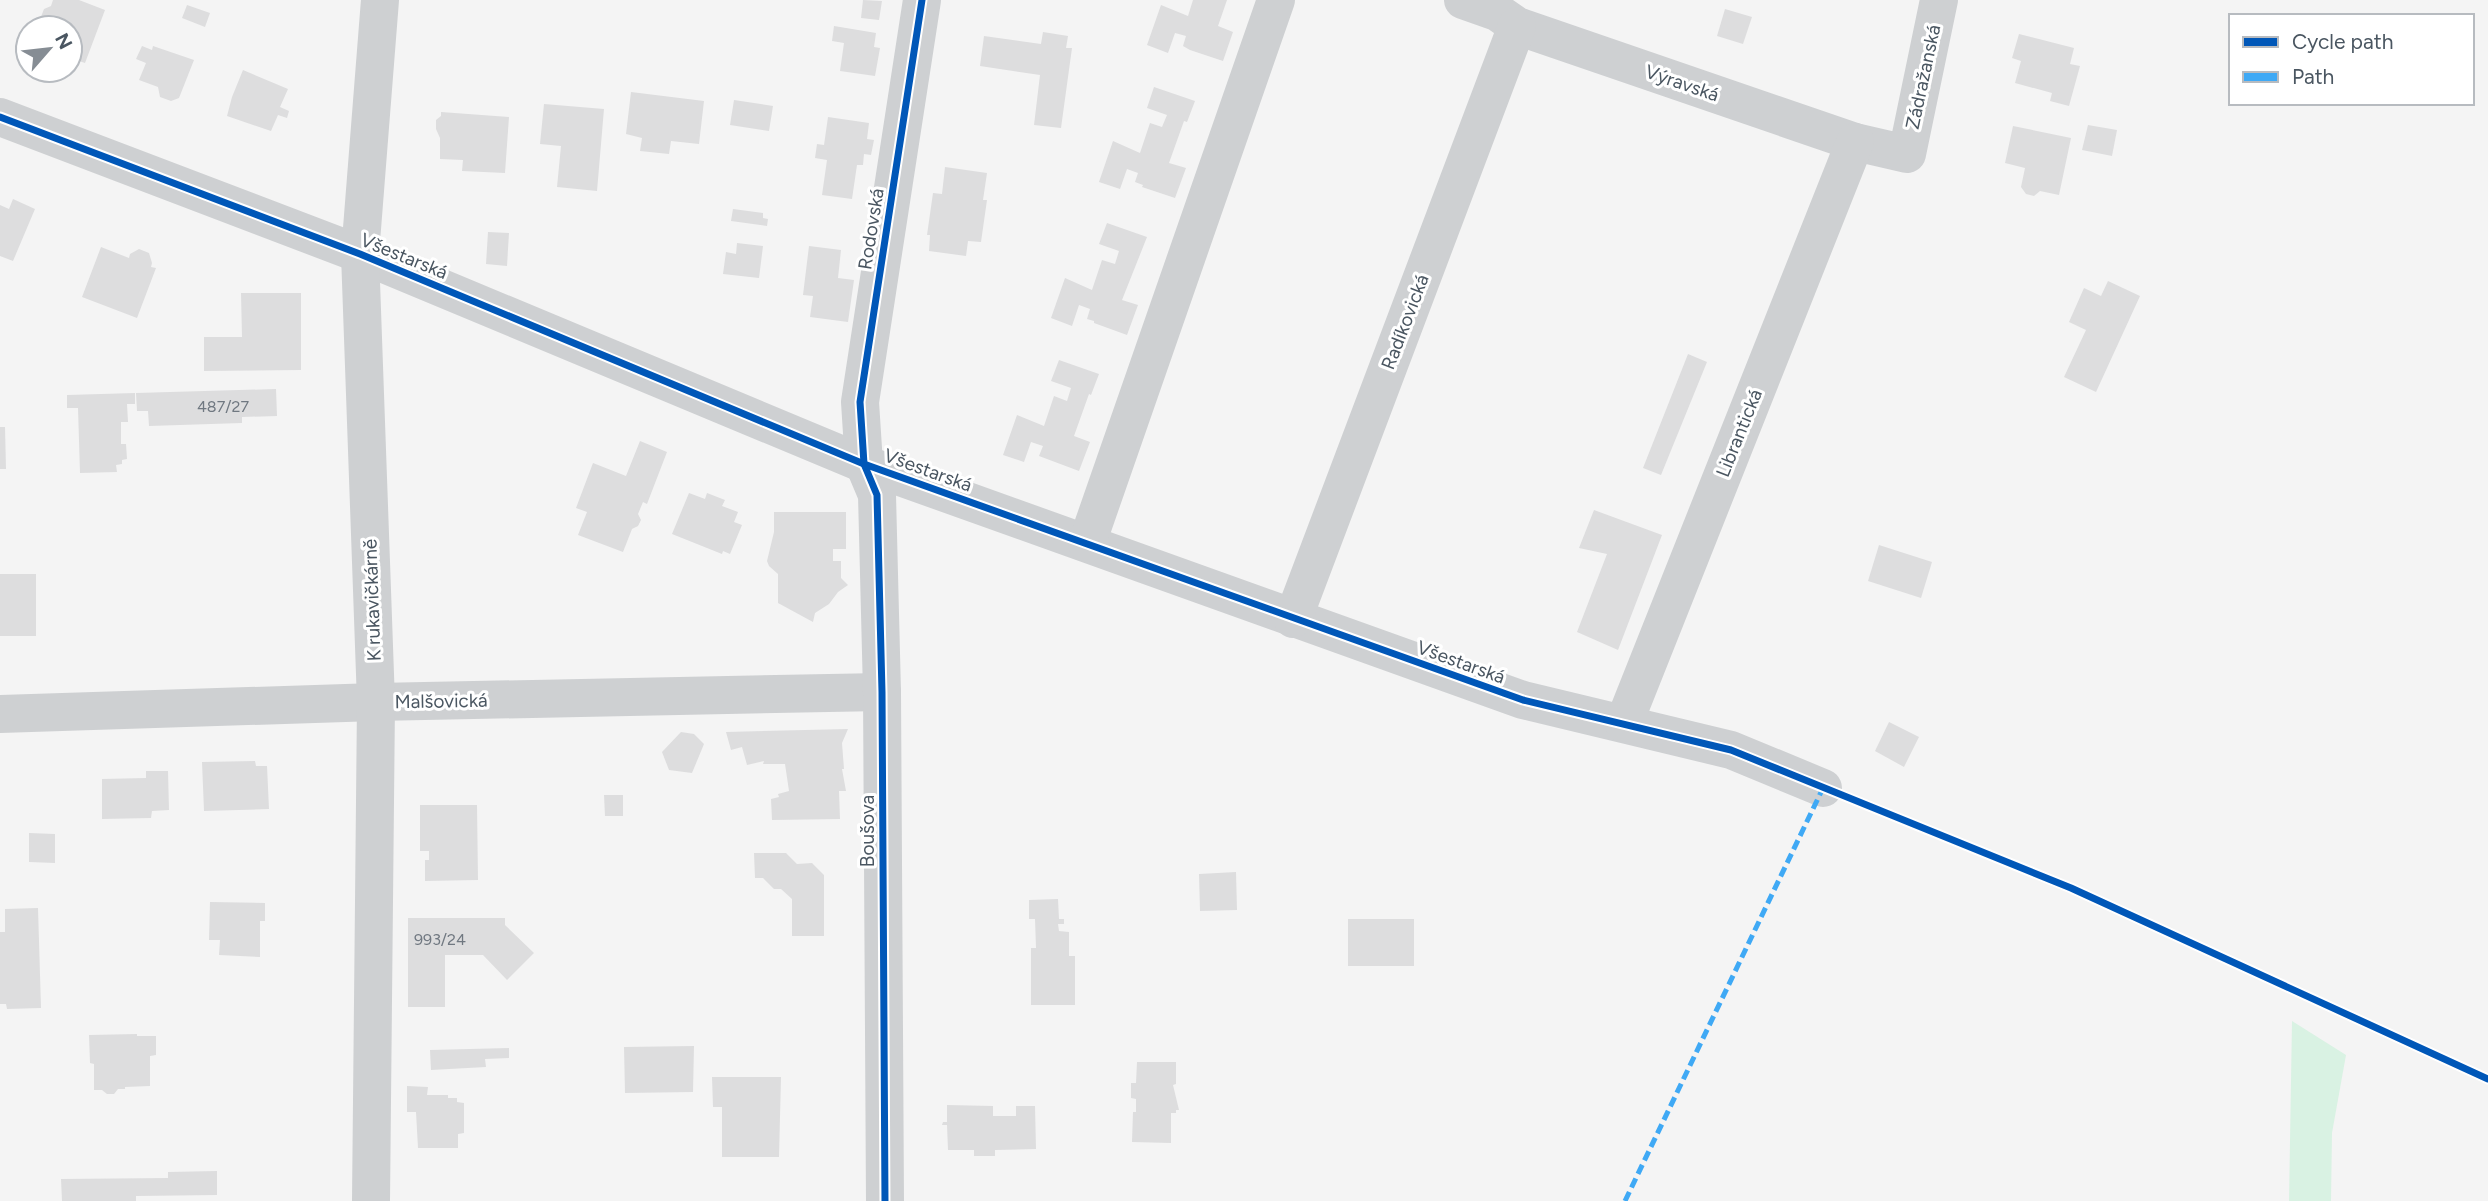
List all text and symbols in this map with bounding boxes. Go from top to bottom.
north arrow [14,14,84,84]
legend [2229,14,2474,105]
street label: Zádražanská [1901,23,1945,131]
text: N [50,29,77,53]
text: Cycle path [2292,29,2393,54]
street label: Výravská [1642,60,1722,106]
text: Path [2292,64,2334,89]
street label: Rodovská [853,187,889,271]
street label: Všestarská [357,228,451,284]
street label: Radíkovická [1376,271,1434,373]
street label: Librantická [1711,386,1767,480]
house number: 487/27 [197,397,249,416]
street label: Všestarská [881,443,975,497]
street label: K rukavičkárně [358,538,386,662]
street label: Všestarská [1414,635,1508,689]
street label: Malšovická [394,689,488,713]
street label: Boušova [856,795,879,867]
house number: 993/24 [414,930,466,949]

